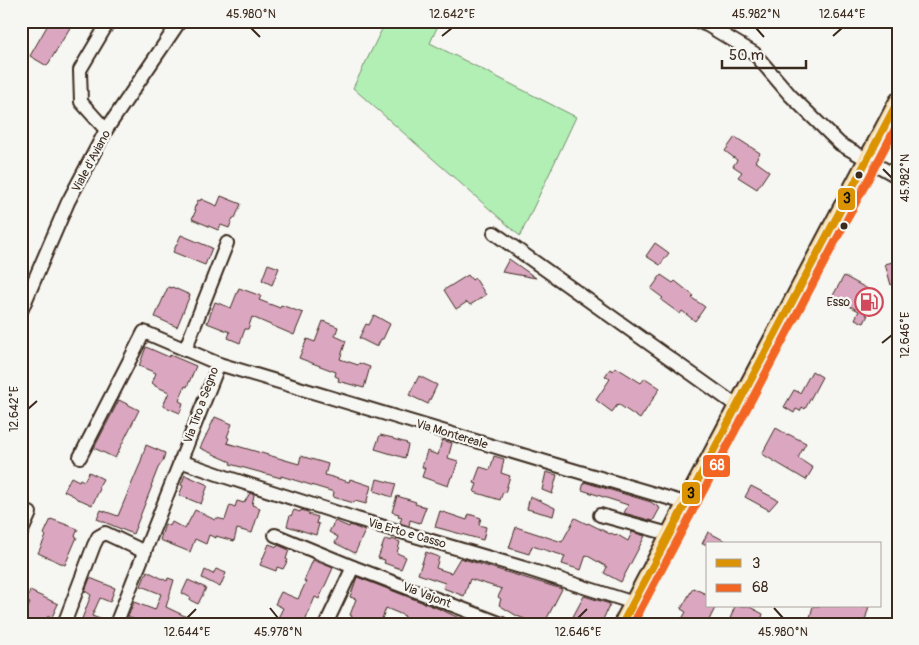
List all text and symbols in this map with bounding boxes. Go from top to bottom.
text: 45.980°N [226,7,276,22]
text: 12.642°E [429,7,475,22]
text: 45.982°N [732,7,780,22]
text: 12.644°E [819,7,865,22]
scale bar [722,38,805,70]
text: 50 m [729,46,764,65]
street label: Viale d'Aviano [69,127,114,195]
text: 45.982°N [898,154,913,202]
unlabelled marker [854,170,864,180]
line badge: 3 [837,187,856,211]
text: 3 [843,190,851,207]
unlabelled marker [839,221,849,231]
fuel station icon: Esso [854,287,884,317]
place label: Esso [827,295,851,310]
text: 12.646°E [898,312,913,358]
street label: Via Tiro a Segno [181,364,222,445]
text: 12.642°E [7,386,22,432]
street label: Via Montereale [414,416,490,453]
line badge: 68 [702,454,731,478]
text: 68 [709,457,725,474]
line badge: 3 [681,481,701,505]
text: 3 [687,485,695,502]
street label: Via Erto e Casso [366,515,448,552]
legend [706,542,882,608]
text: 3 [752,554,760,573]
text: 68 [752,578,769,597]
street label: Via Vajont [400,579,453,612]
text: 12.644°E [164,625,210,640]
text: 45.978°N [254,625,302,640]
text: 12.646°E [555,625,601,640]
text: 45.980°N [758,625,808,640]

